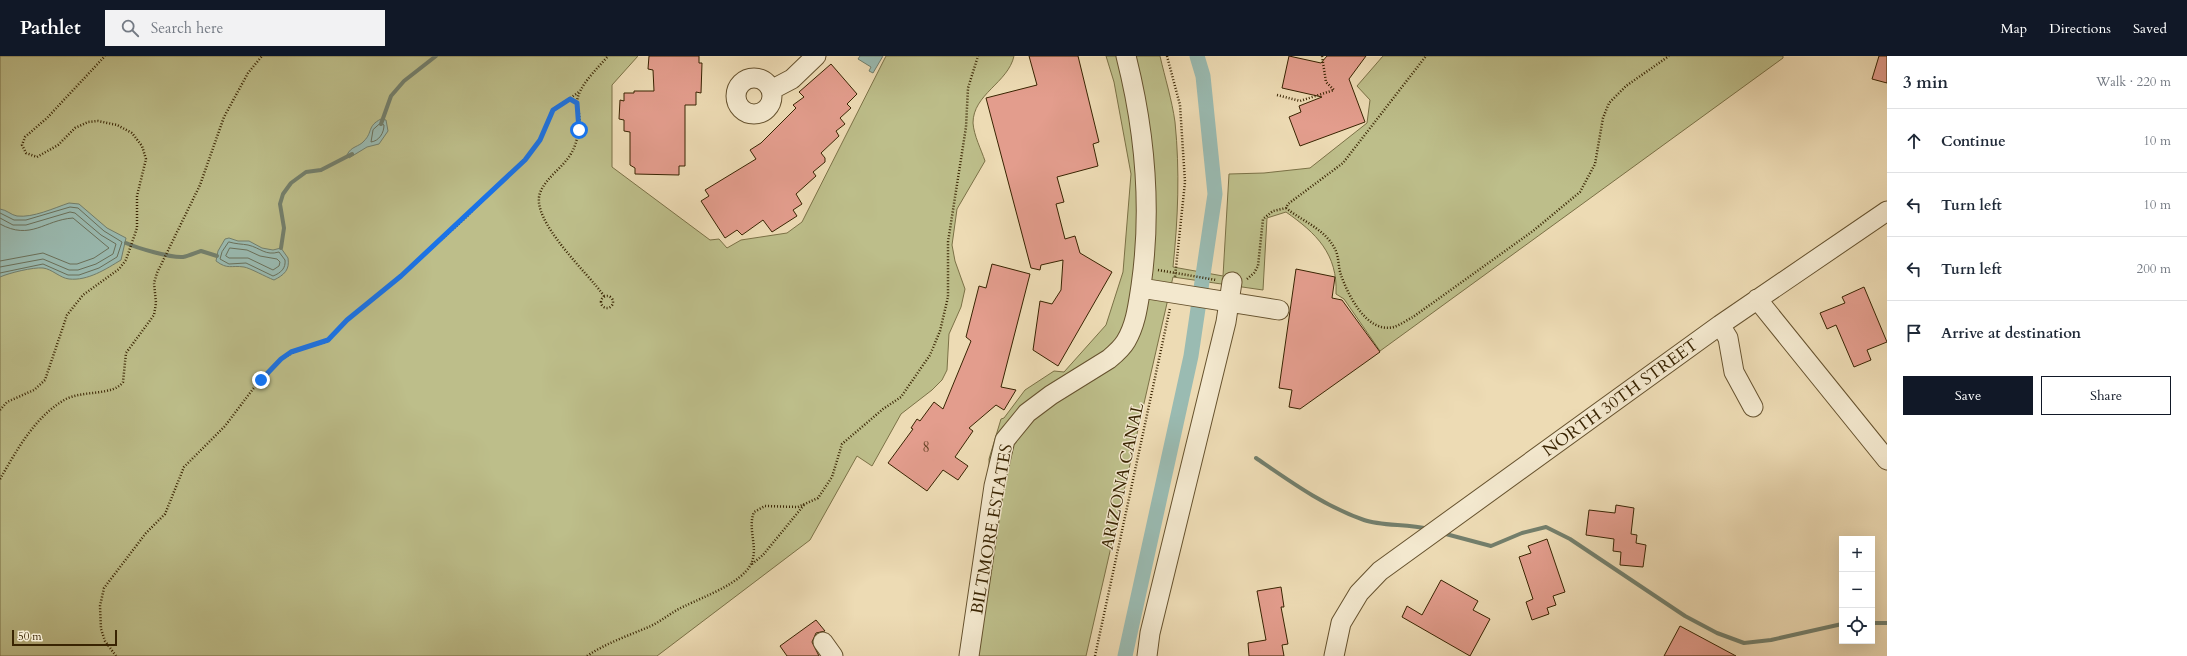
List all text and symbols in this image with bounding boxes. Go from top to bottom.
search box [105,10,385,46]
text: Pathlet [20,15,81,41]
icon: search [119,17,141,39]
text: Search here [151,18,223,38]
text: Map [2001,19,2027,38]
text: Directions [2049,19,2111,38]
text: Saved [2133,19,2167,38]
text: 3 min [1903,71,1948,94]
text: Walk · 220 m [2096,73,2171,91]
route start [570,121,588,139]
icon: ahead [1903,130,1925,152]
text: Continue [1941,131,2006,151]
text: 10 m [2143,132,2171,150]
icon: left [1903,194,1925,216]
text: Turn left [1941,195,2002,215]
text: 10 m [2143,196,2171,214]
icon: left [1903,258,1925,280]
text: Turn left [1941,259,2002,279]
text: 200 m [2137,260,2171,278]
icon: arrive [1903,322,1925,344]
text: Arrive at destination [1941,323,2081,343]
street label: NORTH 30TH STREET [1538,333,1703,462]
route end [252,371,270,389]
button: Save [1903,376,2033,415]
button: Share [2041,376,2171,415]
street label: ARIZONA CANAL [1096,400,1149,552]
house number: 8 [922,437,930,457]
street label: BILTMORE ESTATES [965,442,1018,616]
map controls [1839,536,1875,644]
button: + [1839,536,1875,572]
button: − [1839,572,1875,608]
button: locate [1839,608,1875,644]
scale bar [12,628,117,647]
text: 50 m [18,629,42,644]

